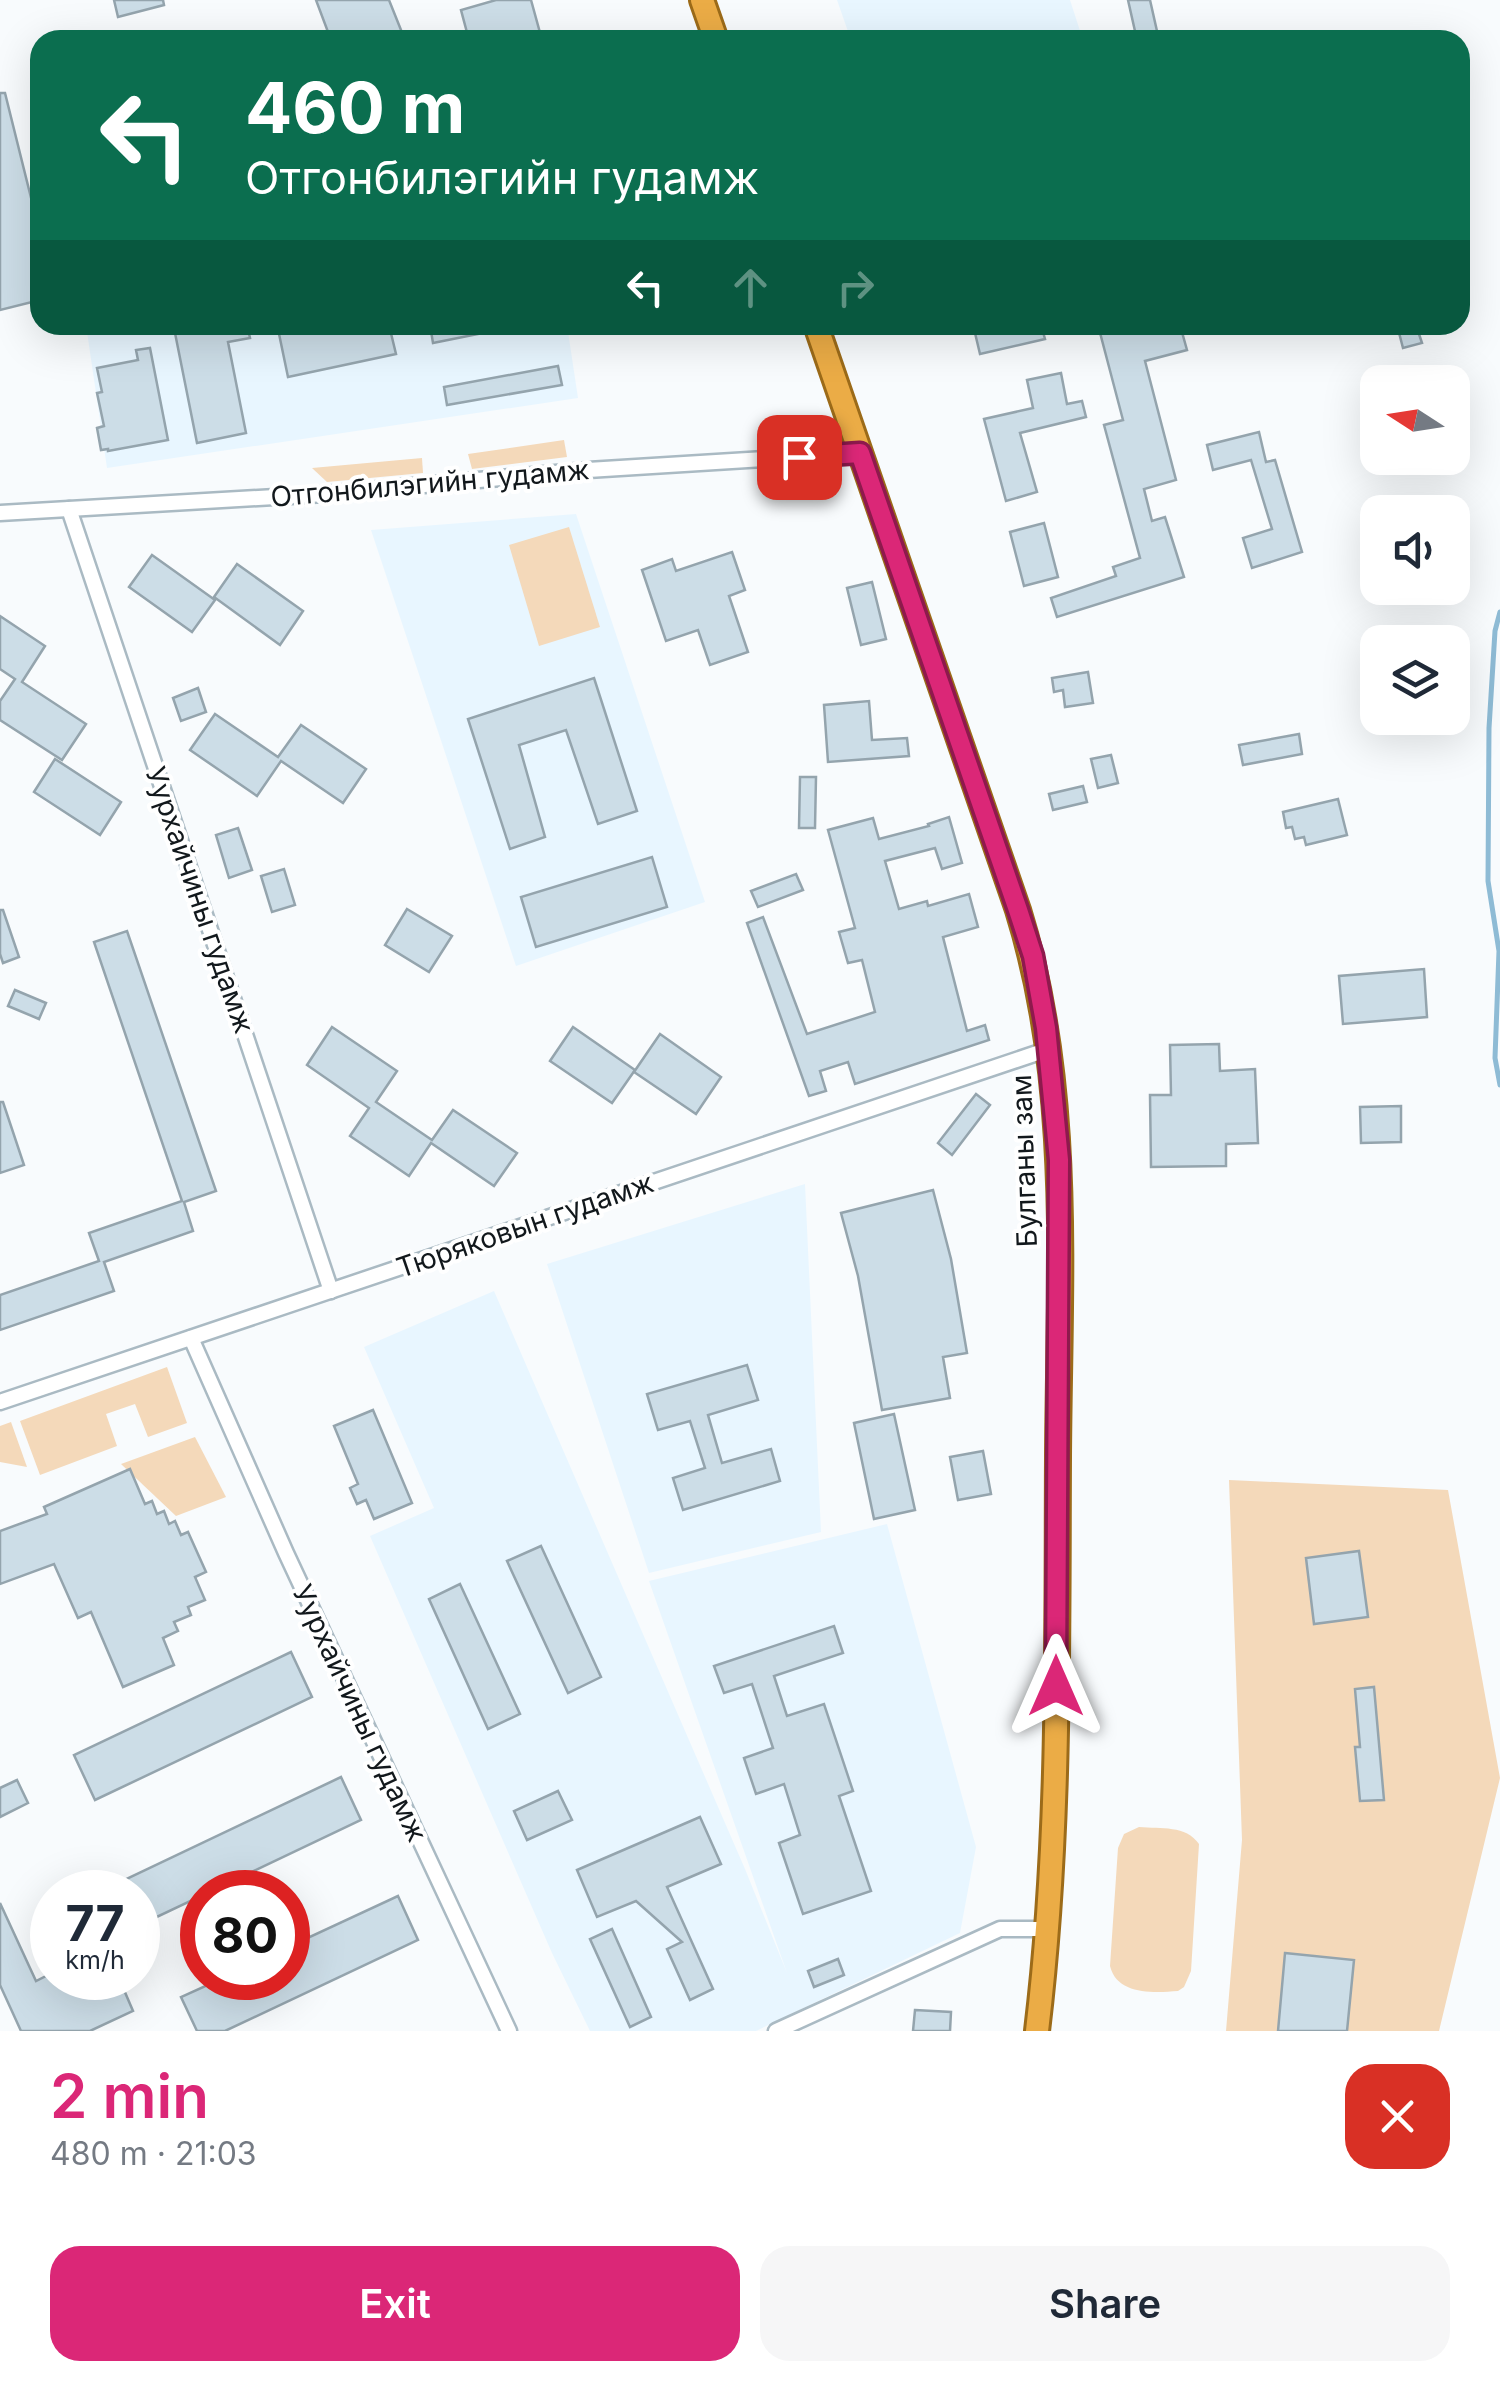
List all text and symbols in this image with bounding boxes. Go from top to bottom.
text: 460 m [245,65,465,150]
icon: left [80,70,210,200]
text: Отгонбилэгийн гудамж [245,150,759,205]
icon: left [618,260,673,315]
icon: ahead [723,260,778,315]
icon: right [828,260,883,315]
north arrow [1360,365,1470,475]
map controls [1360,365,1470,735]
pin [757,415,842,500]
icon: arrive [772,430,827,485]
street label: Отгонбилэгийн гудамж [269,452,591,514]
button: sound [1360,495,1470,605]
button: layers [1360,625,1470,735]
street label: Уурхайчины гудамж [138,762,262,1038]
street label: Булганы зам [1004,1074,1044,1248]
street label: Тюряковын гудамж [392,1165,658,1285]
street label: Уурхайчины гудамж [285,1579,435,1847]
position arrow [1004,1634,1108,1738]
speed limit sign: 80 [180,1870,310,2000]
text: 77 [65,1893,125,1953]
text: km/h [65,1945,125,1975]
text: 2 min [50,2060,209,2132]
button: close [1345,2064,1450,2169]
text: 480 m · 21:03 [50,2134,257,2173]
button: Exit [50,2246,740,2361]
button: Share [760,2246,1450,2361]

